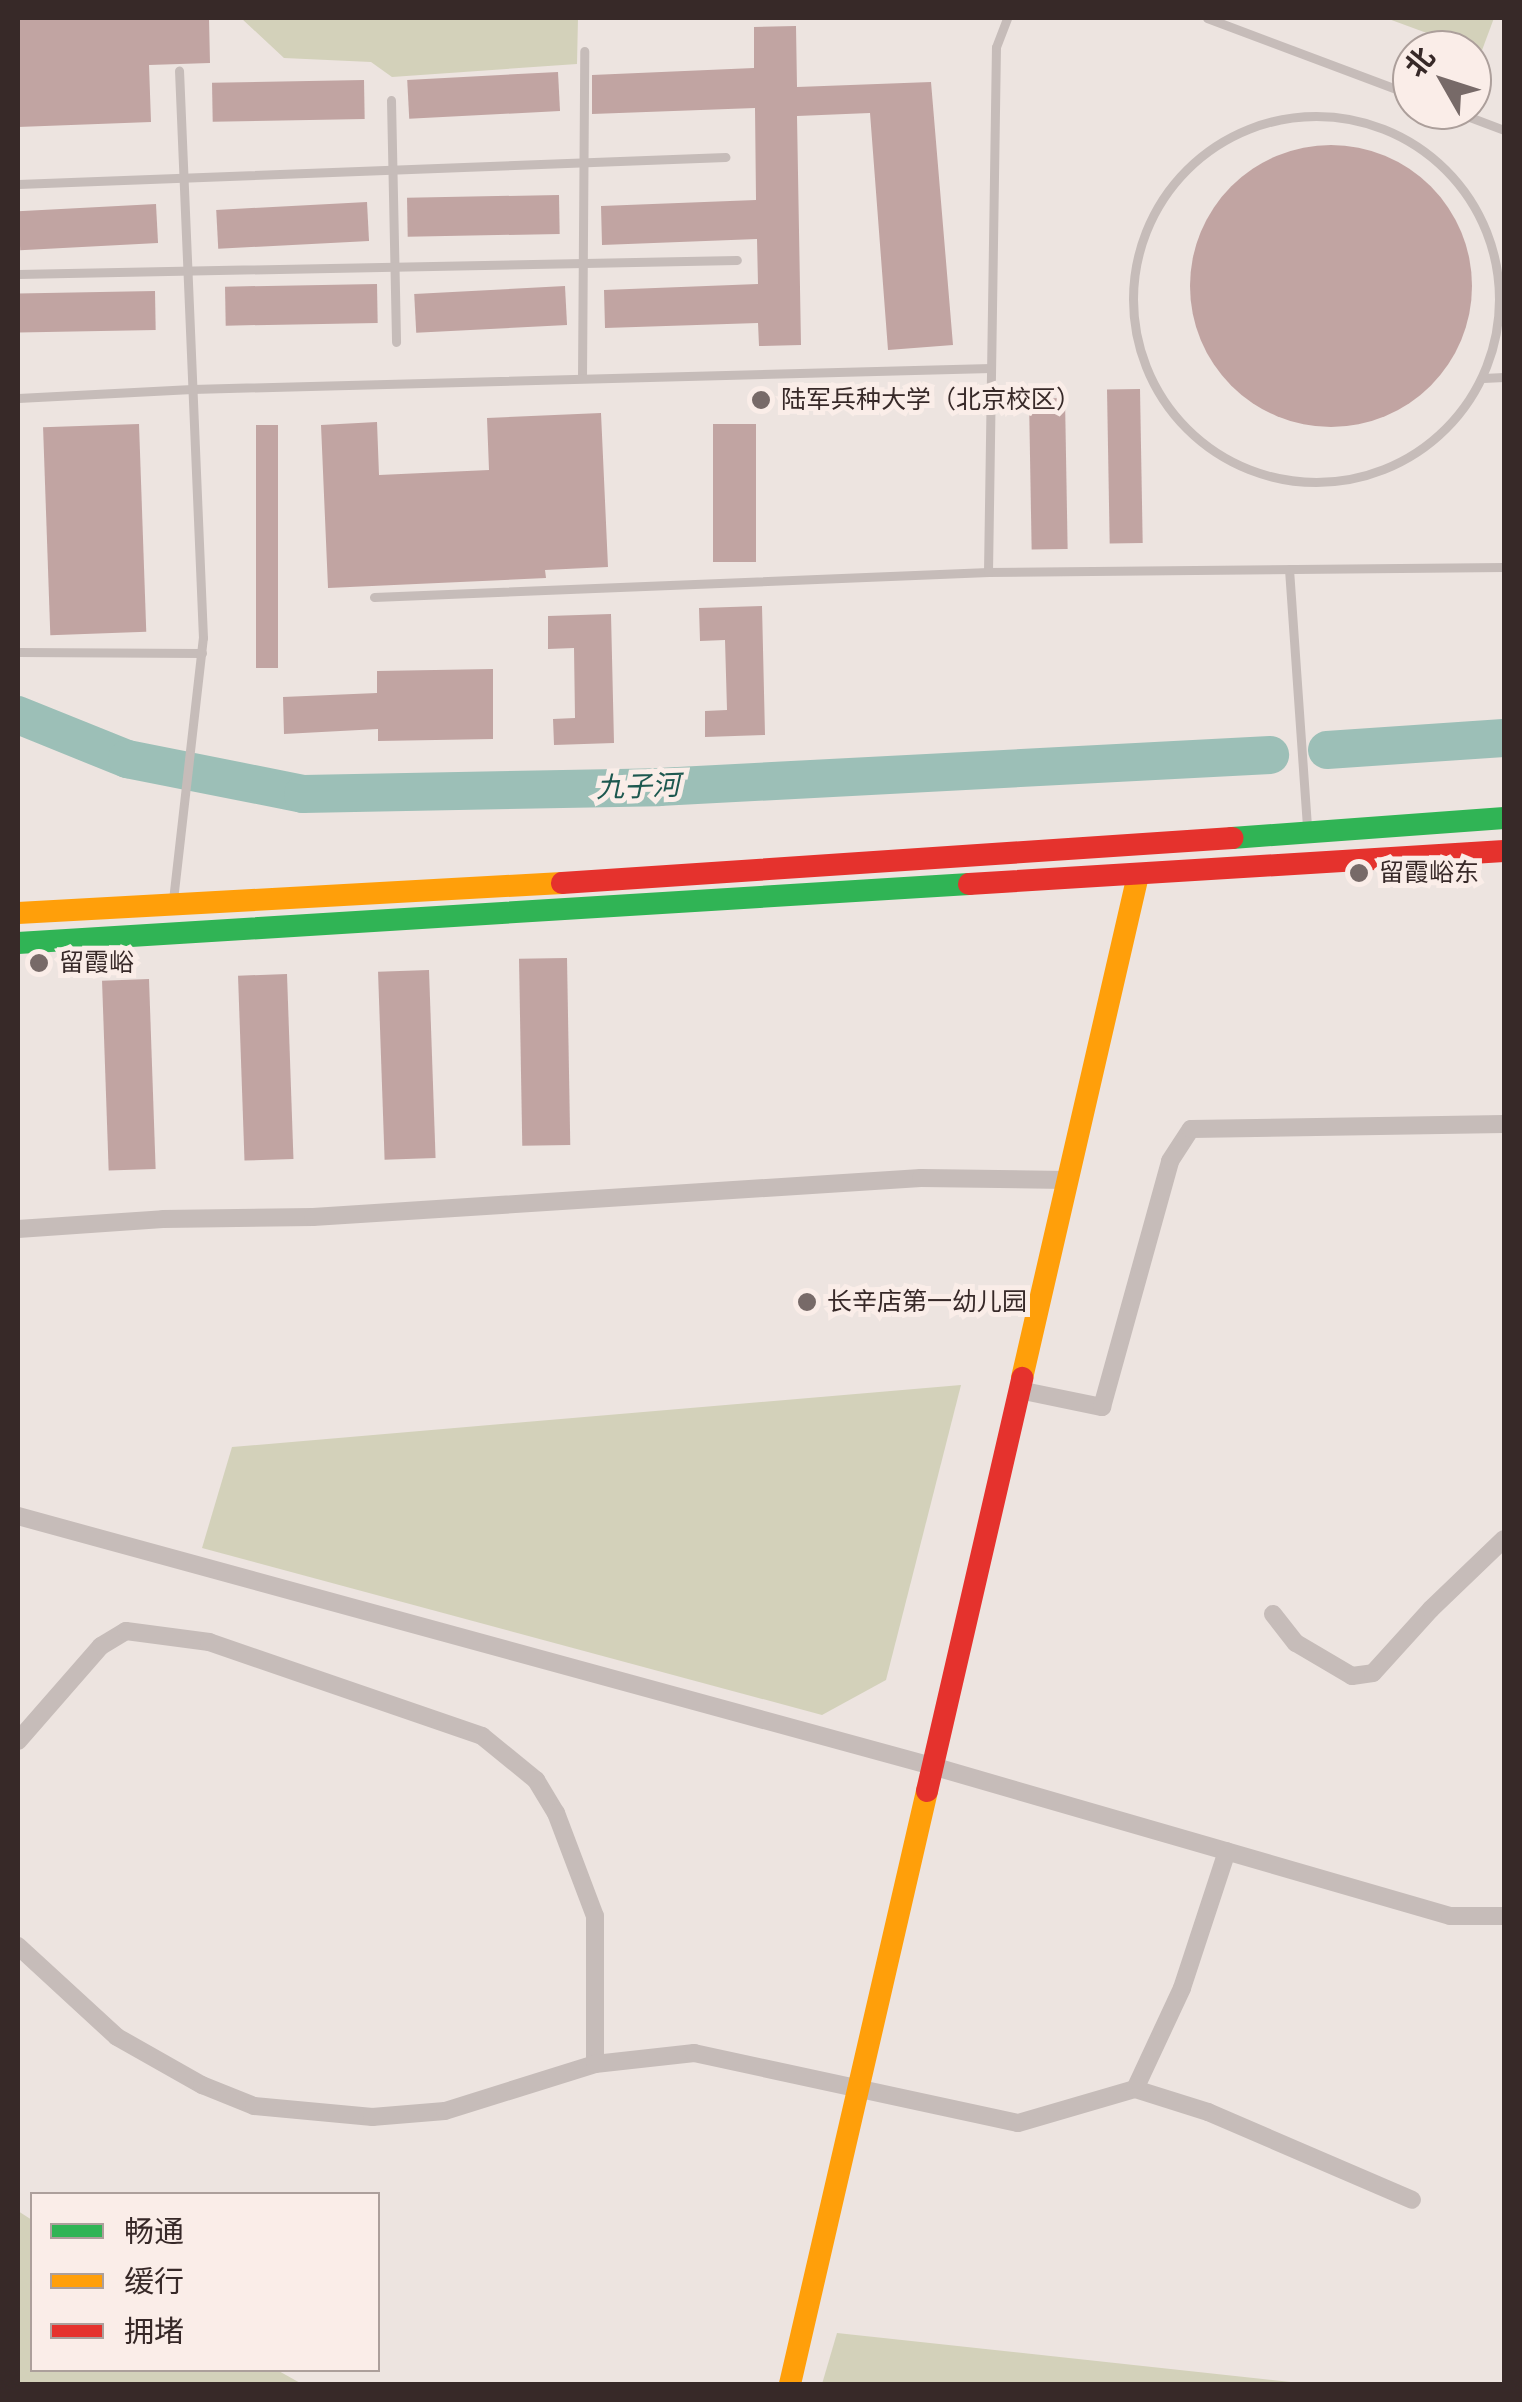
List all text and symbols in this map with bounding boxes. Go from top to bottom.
north arrow [1392,30,1492,130]
text: 北 [1396,39,1444,85]
place label: 陆军兵种大学（北京校区） [781,385,1081,415]
marker: 陆军兵种大学（北京校区） [750,389,772,411]
water label: 九子河 [595,769,681,805]
place label: 留霞峪东 [1379,858,1479,888]
marker: 留霞峪东 [1348,862,1370,884]
place label: 留霞峪 [59,948,134,978]
marker: 留霞峪 [28,952,50,974]
place label: 长辛店第一幼儿园 [827,1287,1027,1317]
marker: 长辛店第一幼儿园 [796,1291,818,1313]
legend [30,2192,380,2372]
text: 畅通 [124,2210,184,2253]
text: 缓行 [124,2260,184,2303]
text: 拥堵 [124,2310,184,2353]

